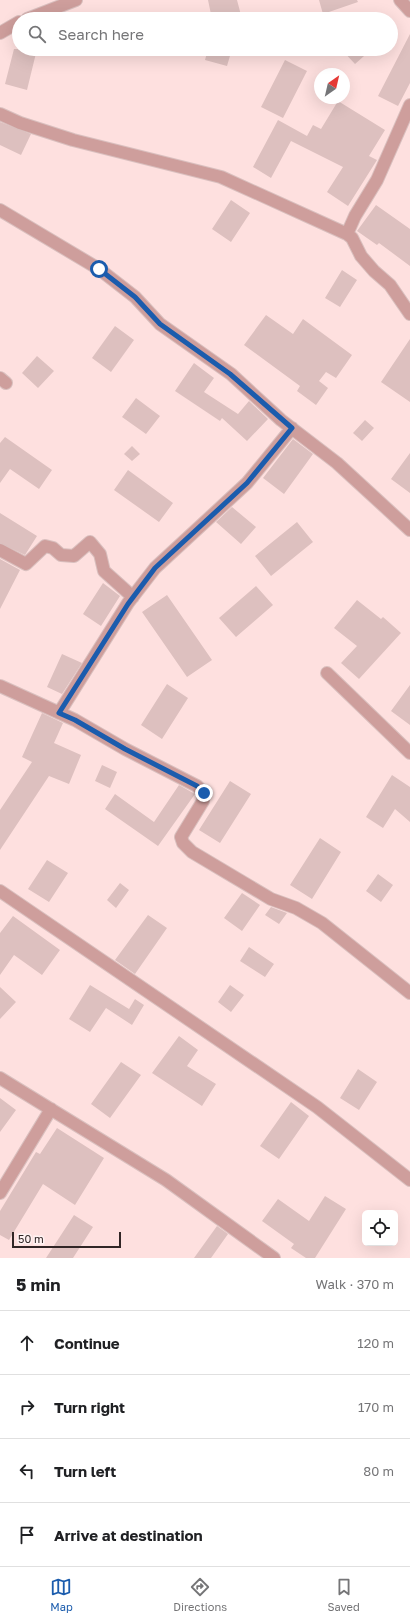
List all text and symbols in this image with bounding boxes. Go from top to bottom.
search box [12,12,398,56]
icon: search [26,23,48,45]
text: Search here [58,25,144,43]
north arrow [314,68,350,104]
route start [90,260,108,278]
route end [195,784,213,802]
map controls [362,1210,398,1246]
button: locate [362,1210,398,1246]
scale bar [12,1230,121,1249]
text: 50 m [18,1232,44,1245]
text: 5 min [16,1274,60,1295]
text: Walk · 370 m [315,1276,394,1292]
icon: ahead [16,1332,38,1354]
text: Continue [54,1334,120,1352]
text: 120 m [357,1335,394,1351]
icon: right [16,1396,38,1418]
text: Turn right [54,1398,125,1416]
text: 170 m [358,1399,394,1415]
icon: left [16,1460,38,1482]
text: Turn left [54,1462,116,1480]
text: 80 m [363,1463,394,1479]
icon: arrive [16,1524,38,1546]
text: Arrive at destination [54,1526,203,1544]
tab: Map [50,1576,73,1613]
tab: Directions [173,1576,227,1613]
tab: Saved [328,1576,360,1613]

